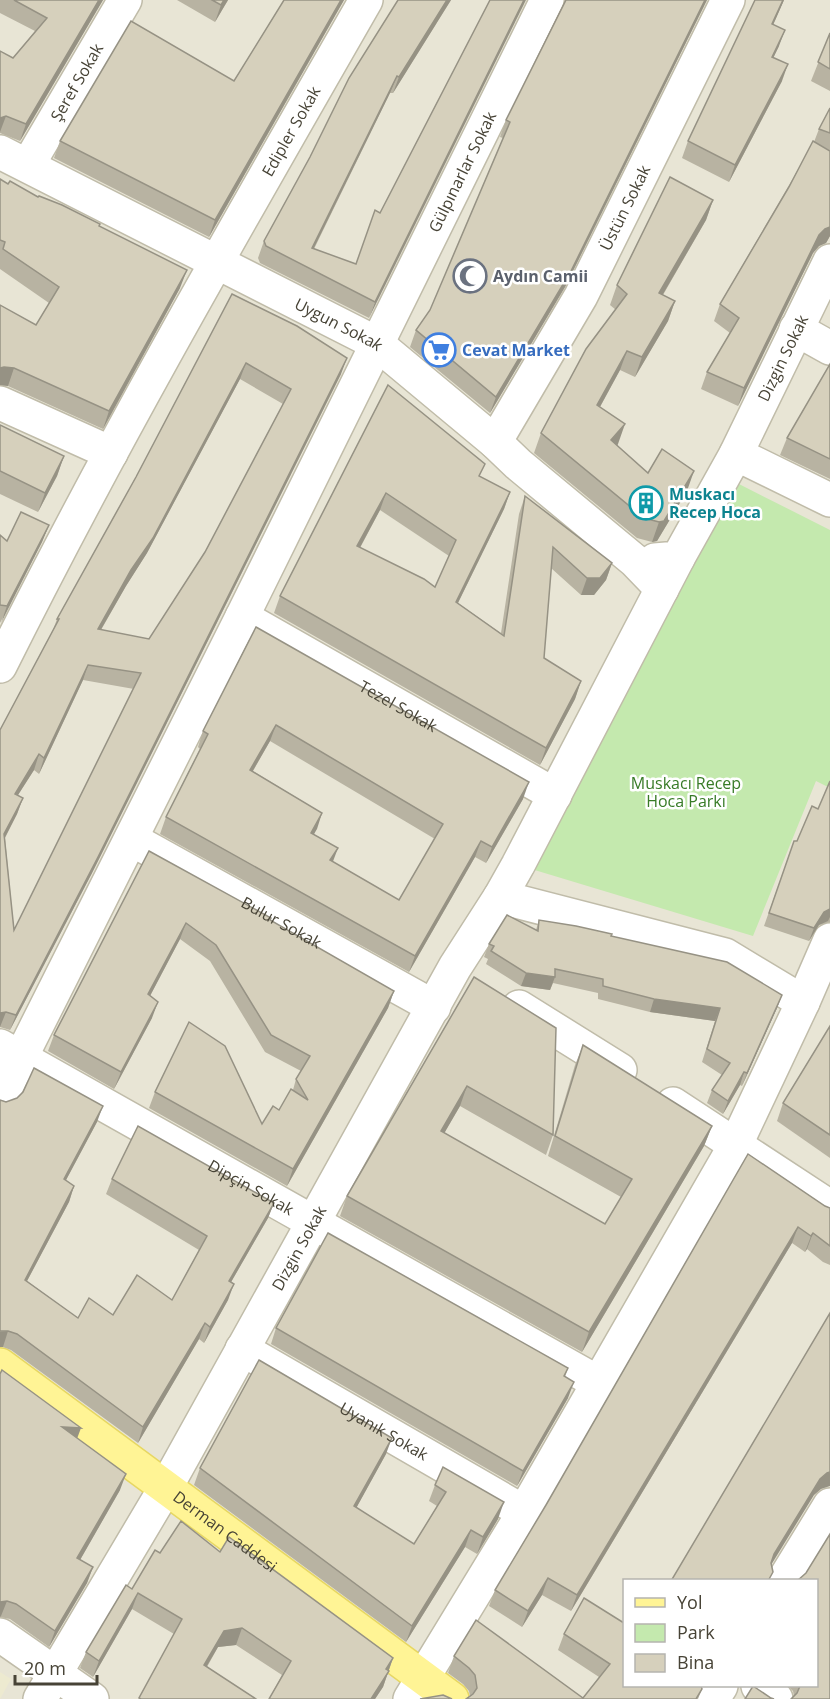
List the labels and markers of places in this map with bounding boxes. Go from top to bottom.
mosque icon: Aydın Camii [452,258,488,294]
place label: Aydın Camii [493,265,588,287]
supermarket icon: Cevat Market [421,332,457,368]
place label: Cevat Market [462,339,570,361]
place label: Muskacı Recep Hoca [669,483,761,523]
building icon: Muskacı Recep Hoca [628,485,664,521]

